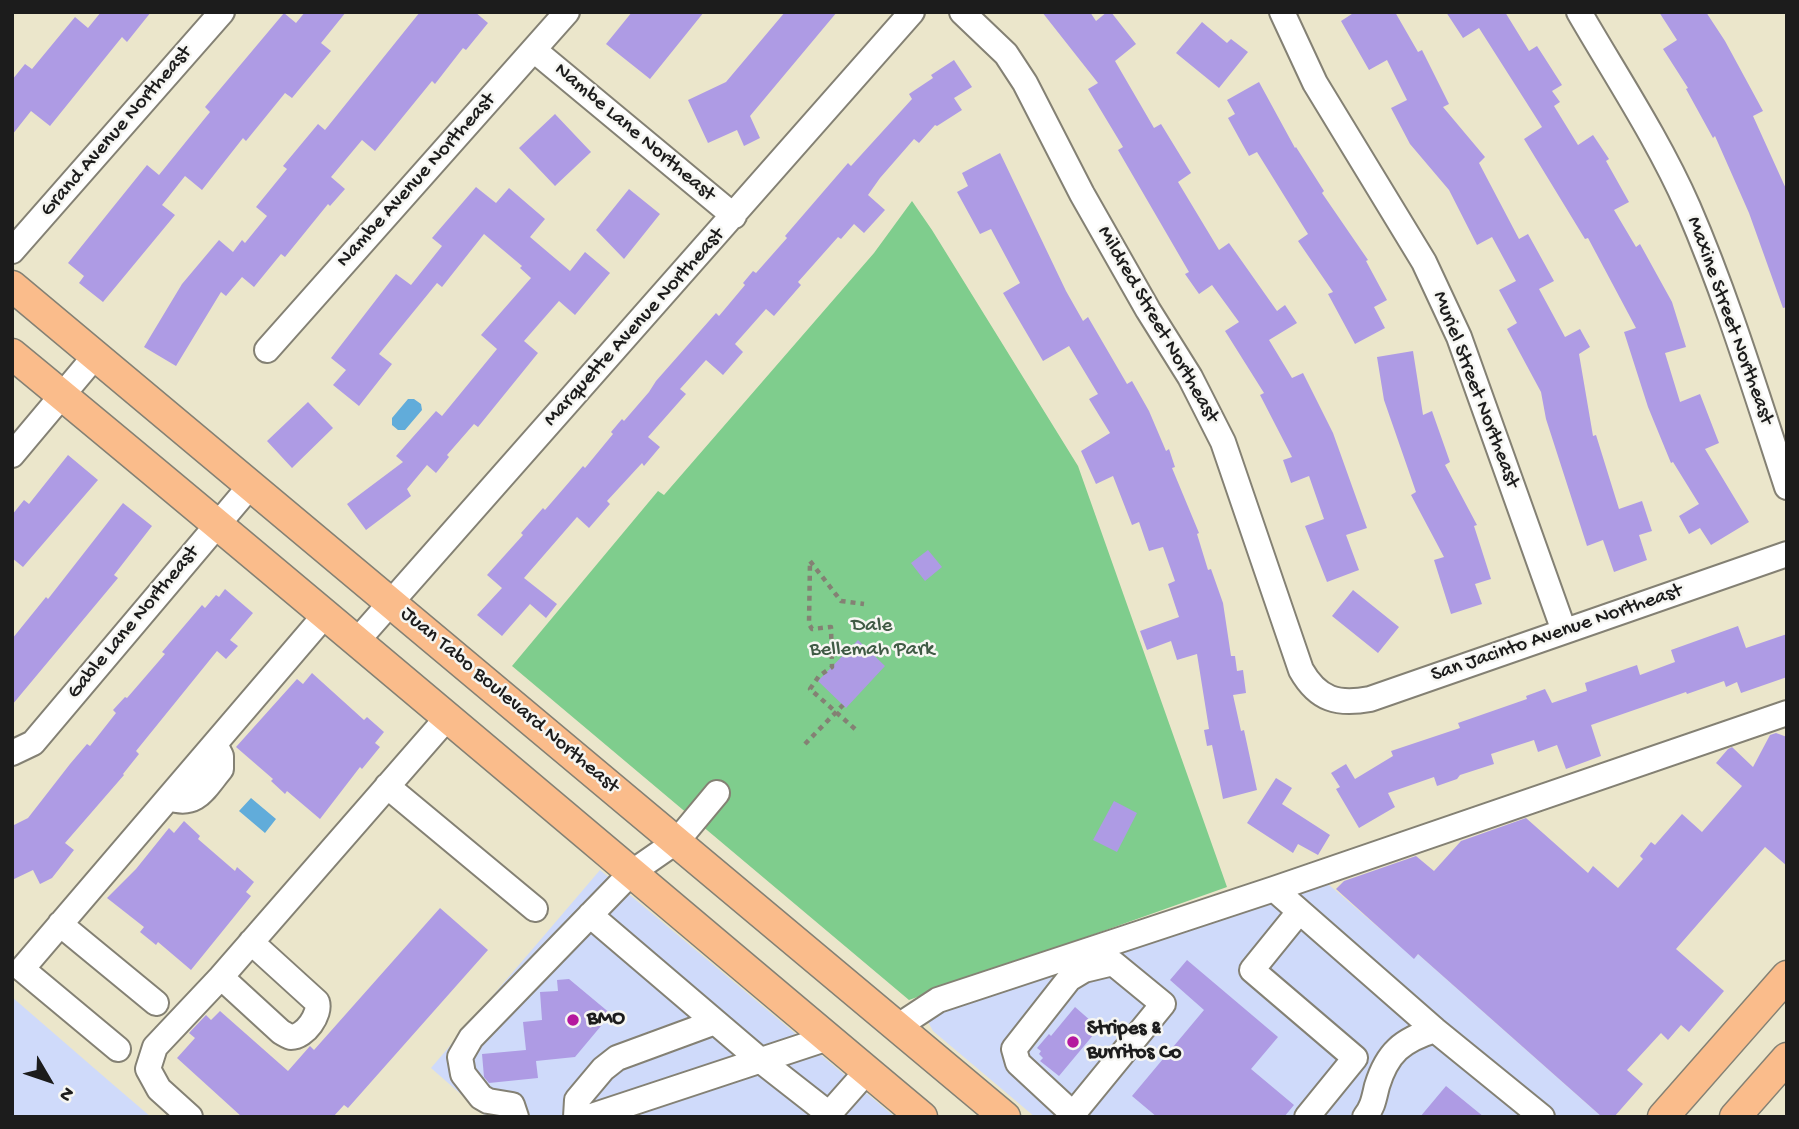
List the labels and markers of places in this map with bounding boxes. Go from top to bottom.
place label: BMO [587,1007,625,1033]
marker: BMO [565,1012,581,1028]
place label: Stripes & Burritos Co [1087,1017,1181,1067]
marker: Stripes & Burritos Co [1065,1034,1081,1050]

